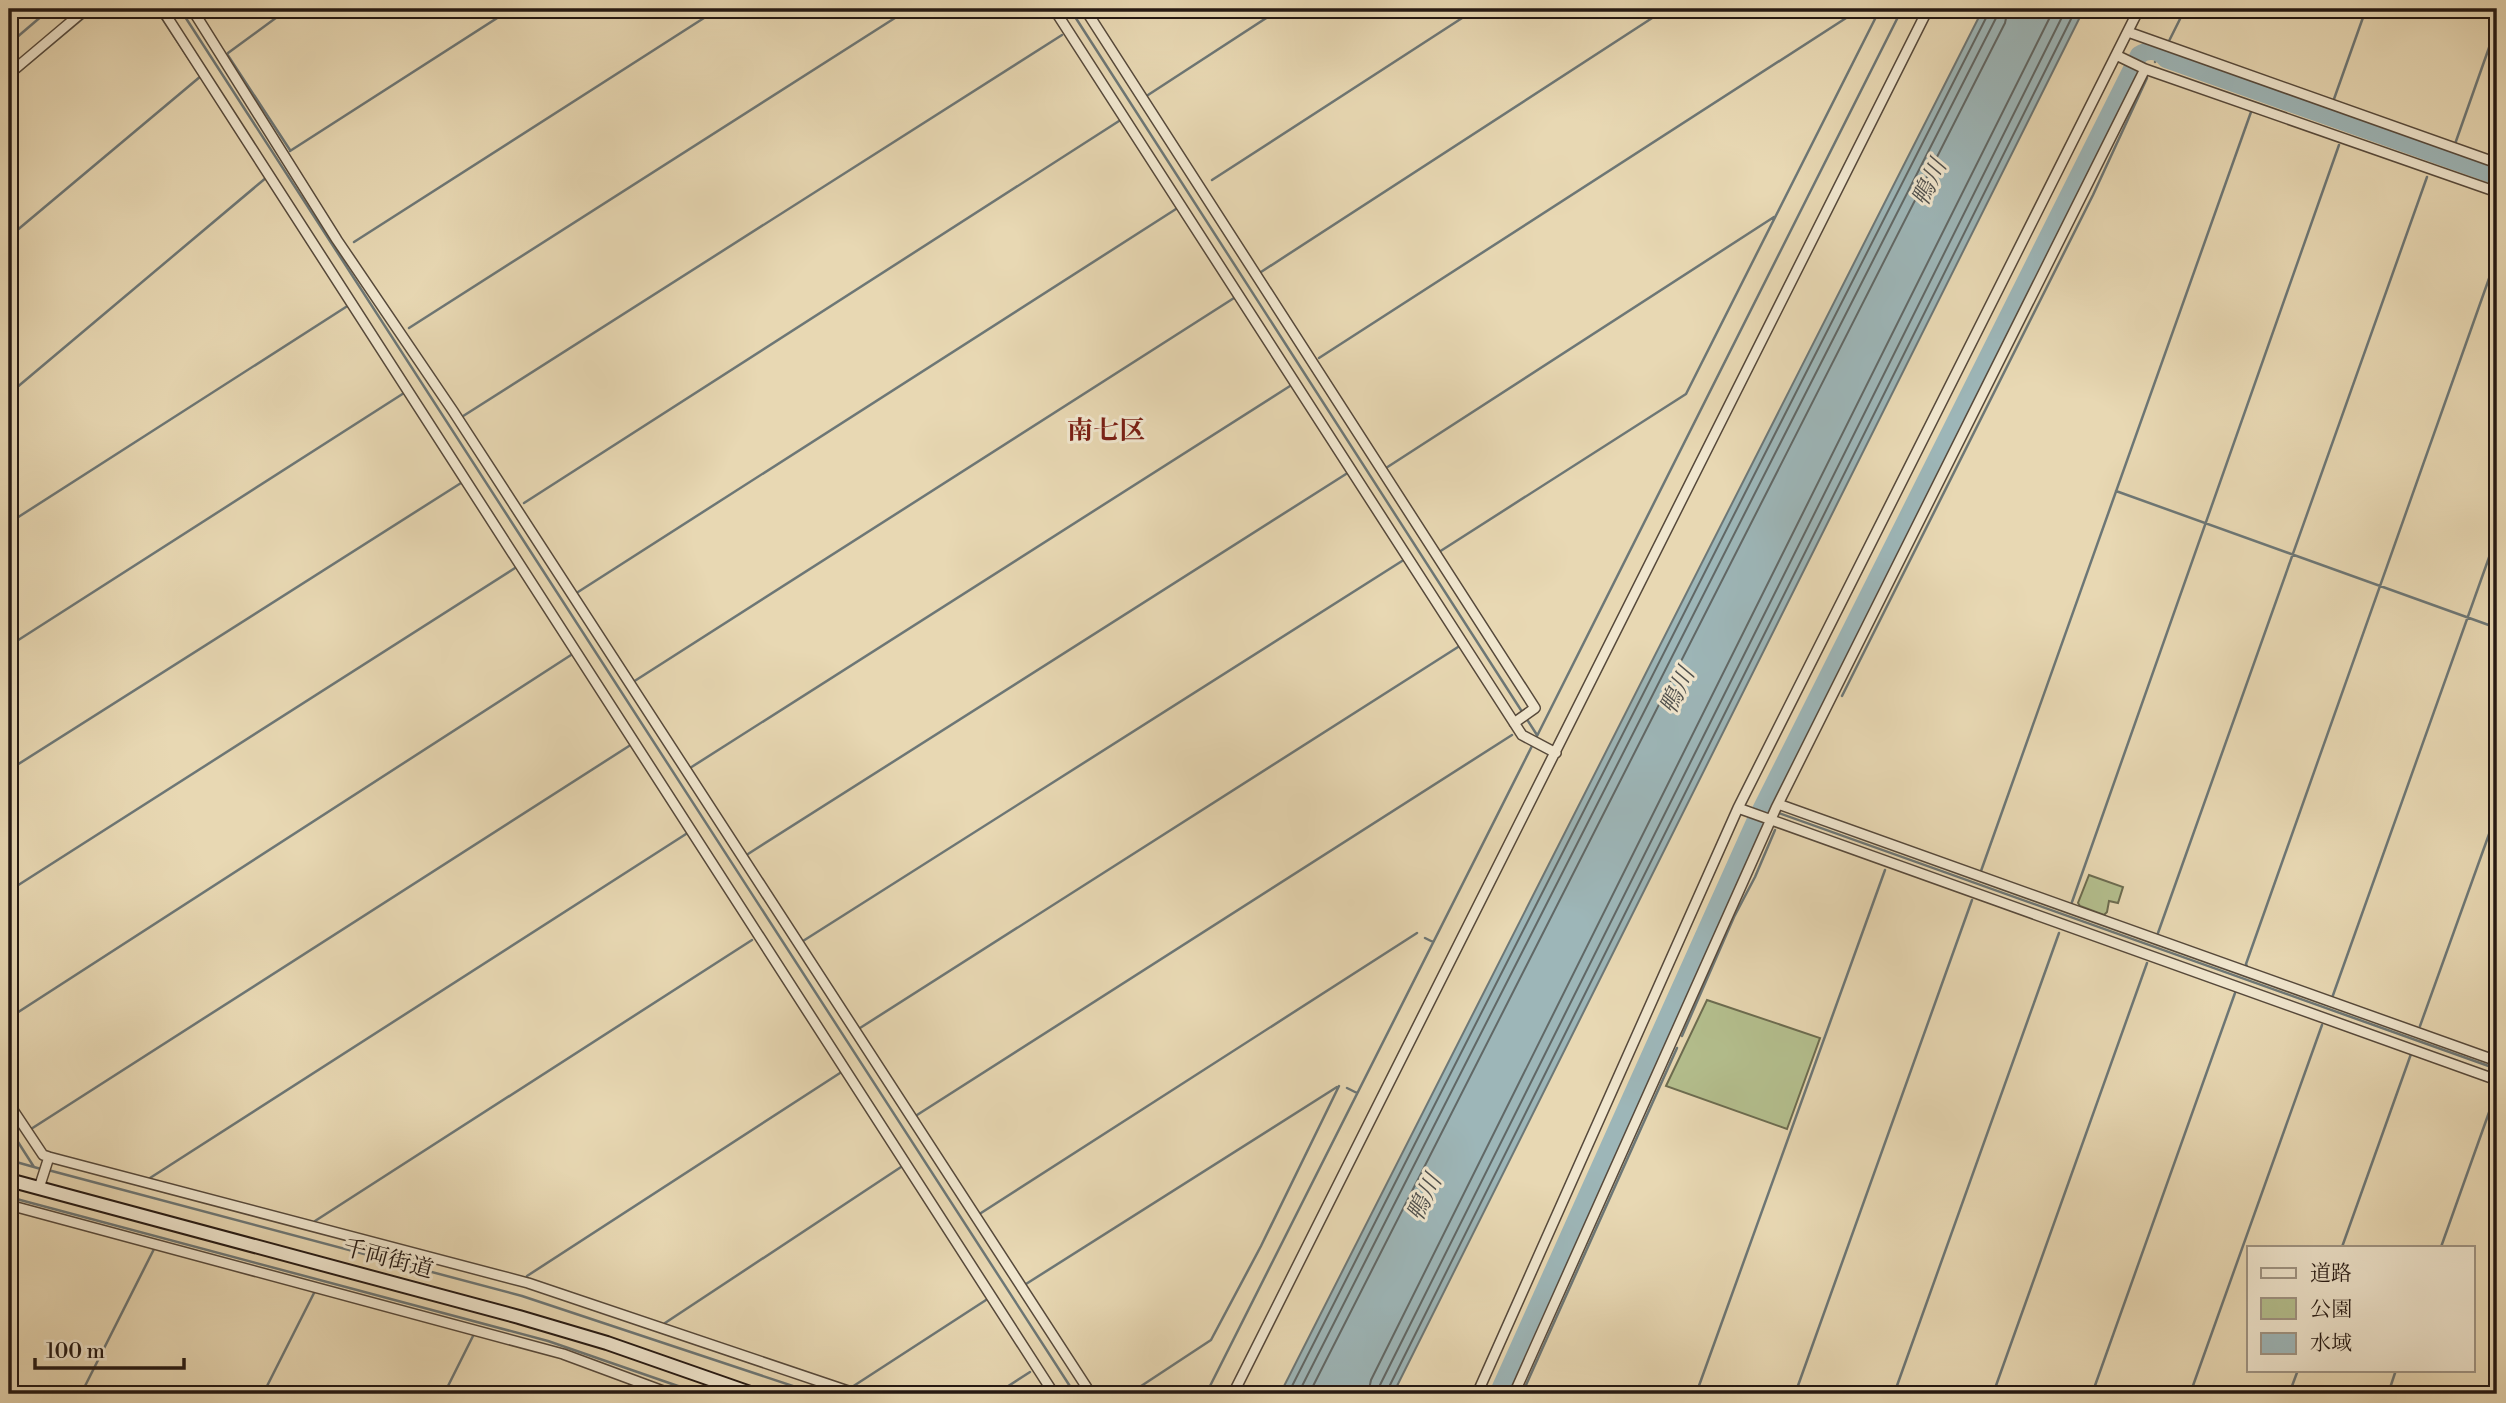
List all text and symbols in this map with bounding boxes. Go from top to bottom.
water label: 鴨川 [1906,152,1955,211]
district label: 南七区 [1067,415,1145,447]
water label: 鴨川 [1654,660,1703,719]
water label: 鴨川 [1401,1167,1450,1226]
street label: 千両街道 [340,1234,436,1284]
legend [2247,1246,2474,1372]
text: 道路 [2310,1261,2352,1287]
text: 公園 [2310,1297,2352,1323]
scale bar [35,1326,184,1370]
text: 水域 [2310,1331,2352,1357]
text: 100 m [46,1339,105,1365]

